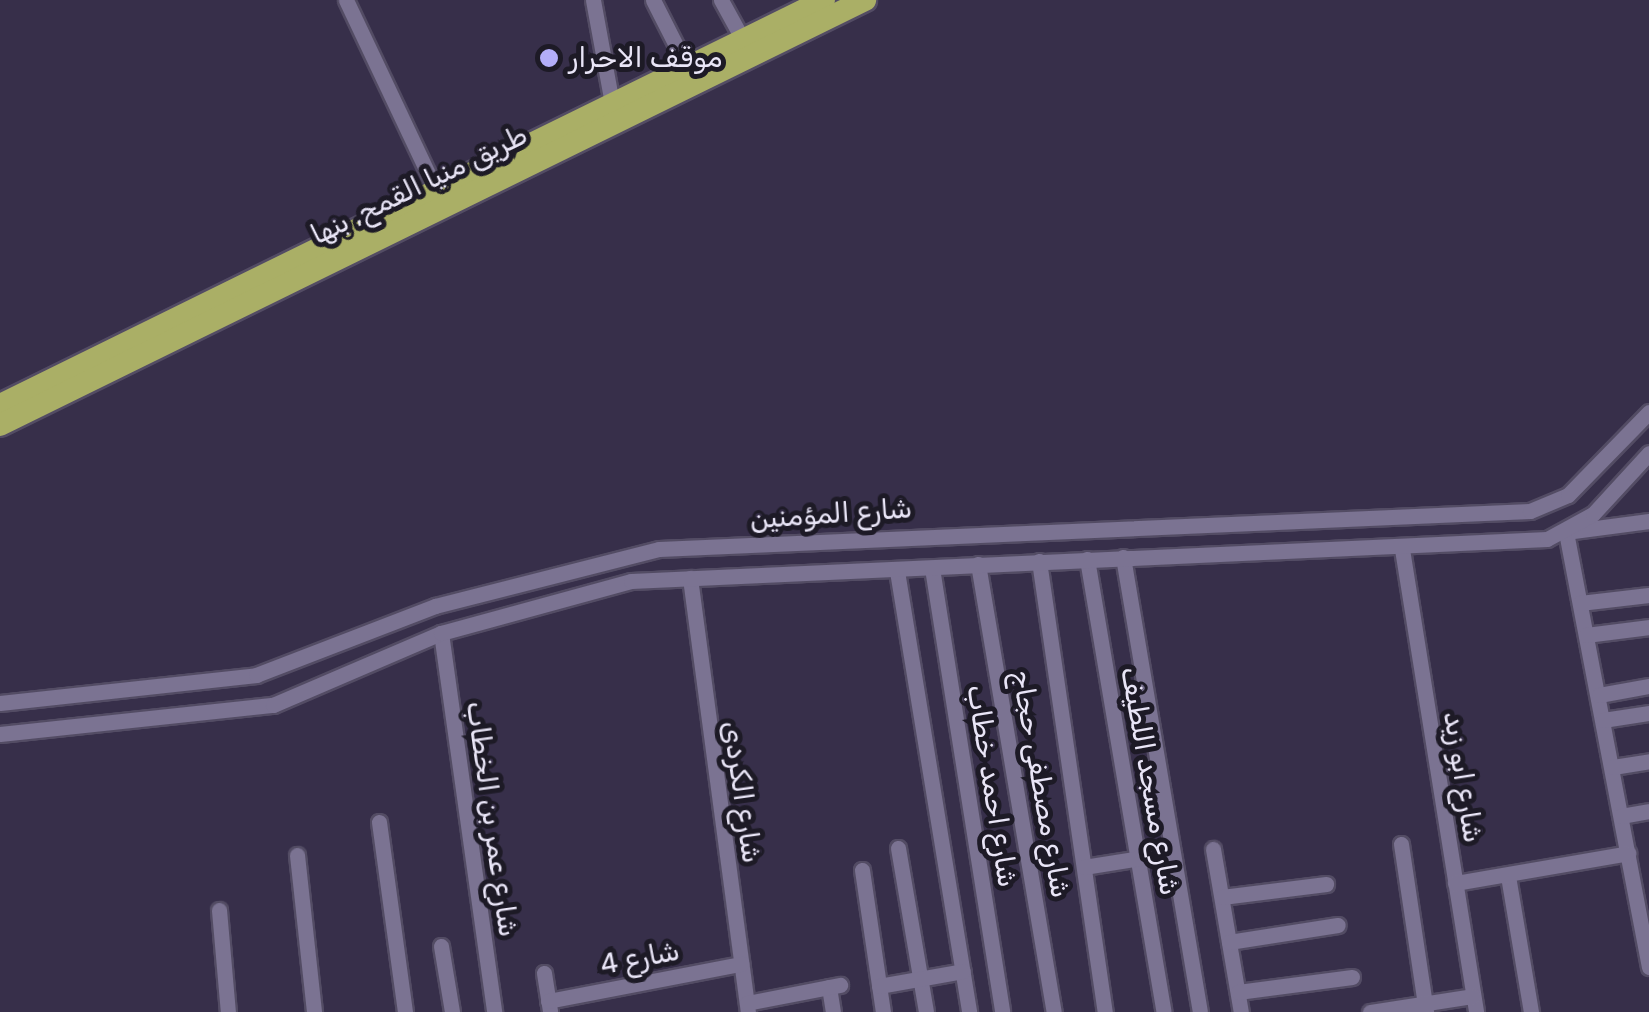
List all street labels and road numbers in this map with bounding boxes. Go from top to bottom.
street label: طريق منيا القمح, بنها [305,118,533,252]
street label: شارع المؤمنين [749,492,913,536]
street label: شارع مسجد اللطيف [1113,664,1187,898]
street label: شارع مصطفى حجاج [1004,668,1078,900]
street label: شارع احمد خطاب [959,682,1025,890]
street label: شارع عمر بن الخطاب [459,699,525,939]
street label: شارع ابو زيد [1436,709,1490,845]
street label: شارع الكردى [715,719,769,865]
street label: شارع 4 [598,934,682,982]

